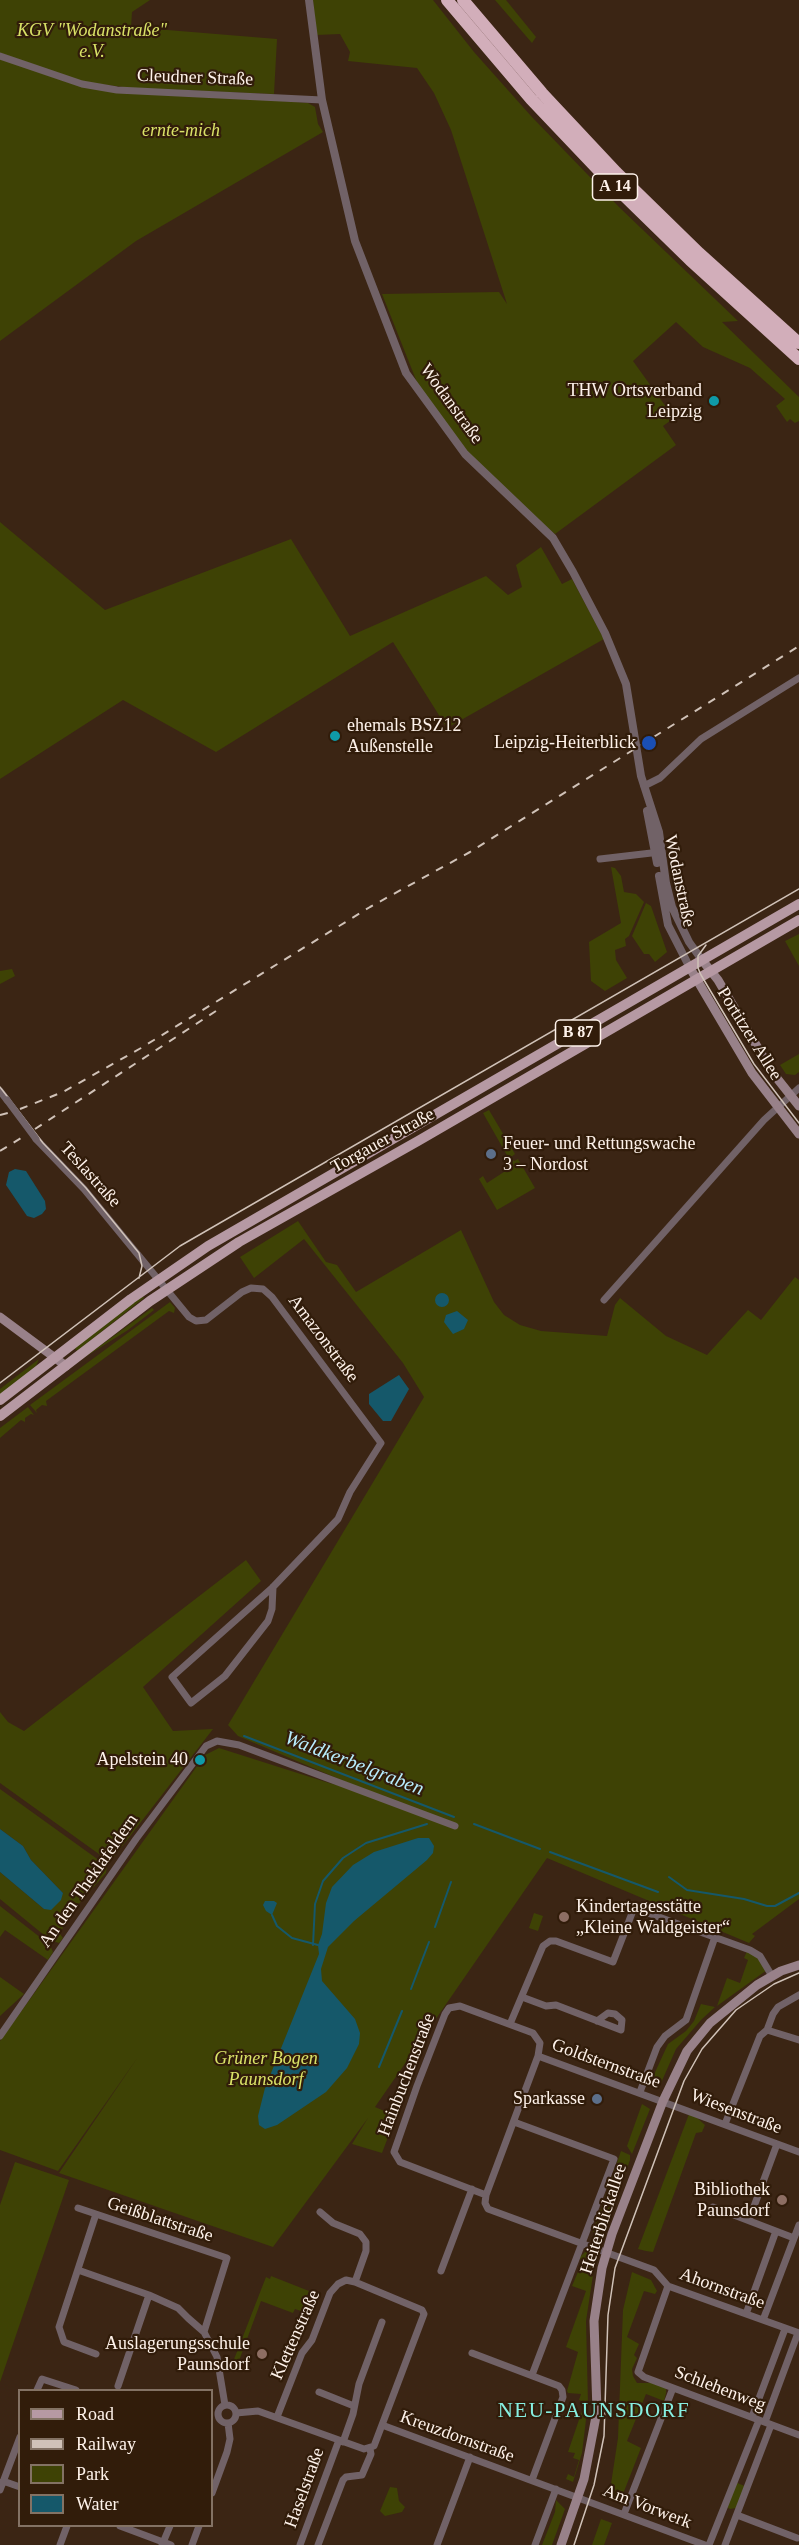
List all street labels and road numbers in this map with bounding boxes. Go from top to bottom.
street label: Cleudner Straße [136,65,254,91]
road number: A 14 [592,174,638,200]
street label: Wodanstraße [415,360,487,448]
street label: Wodanstraße [659,833,699,929]
street label: Portitzer Allee [712,984,786,1084]
road number: B 87 [556,1020,600,1046]
street label: Torgauer Straße [328,1104,438,1178]
street label: Teslastraße [55,1138,125,1212]
street label: Amazonstraße [283,1291,363,1387]
street label: An den Theklafeldern [35,1810,143,1952]
street label: Hainbuchenstraße [374,2010,440,2140]
street label: Goldsternstraße [549,2034,663,2094]
street label: Wiesenstraße [687,2085,785,2139]
street label: Heiterblickallee [576,2161,632,2277]
street label: Geißblattstraße [104,2193,216,2247]
street label: Ahornstraße [677,2264,767,2314]
street label: Klettenstraße [267,2287,325,2383]
street label: Schlehenweg [671,2362,769,2416]
street label: Kreuzdornstraße [397,2406,517,2468]
street label: Haselstraße [280,2445,330,2531]
street label: Am Vorwerk [600,2480,694,2534]

